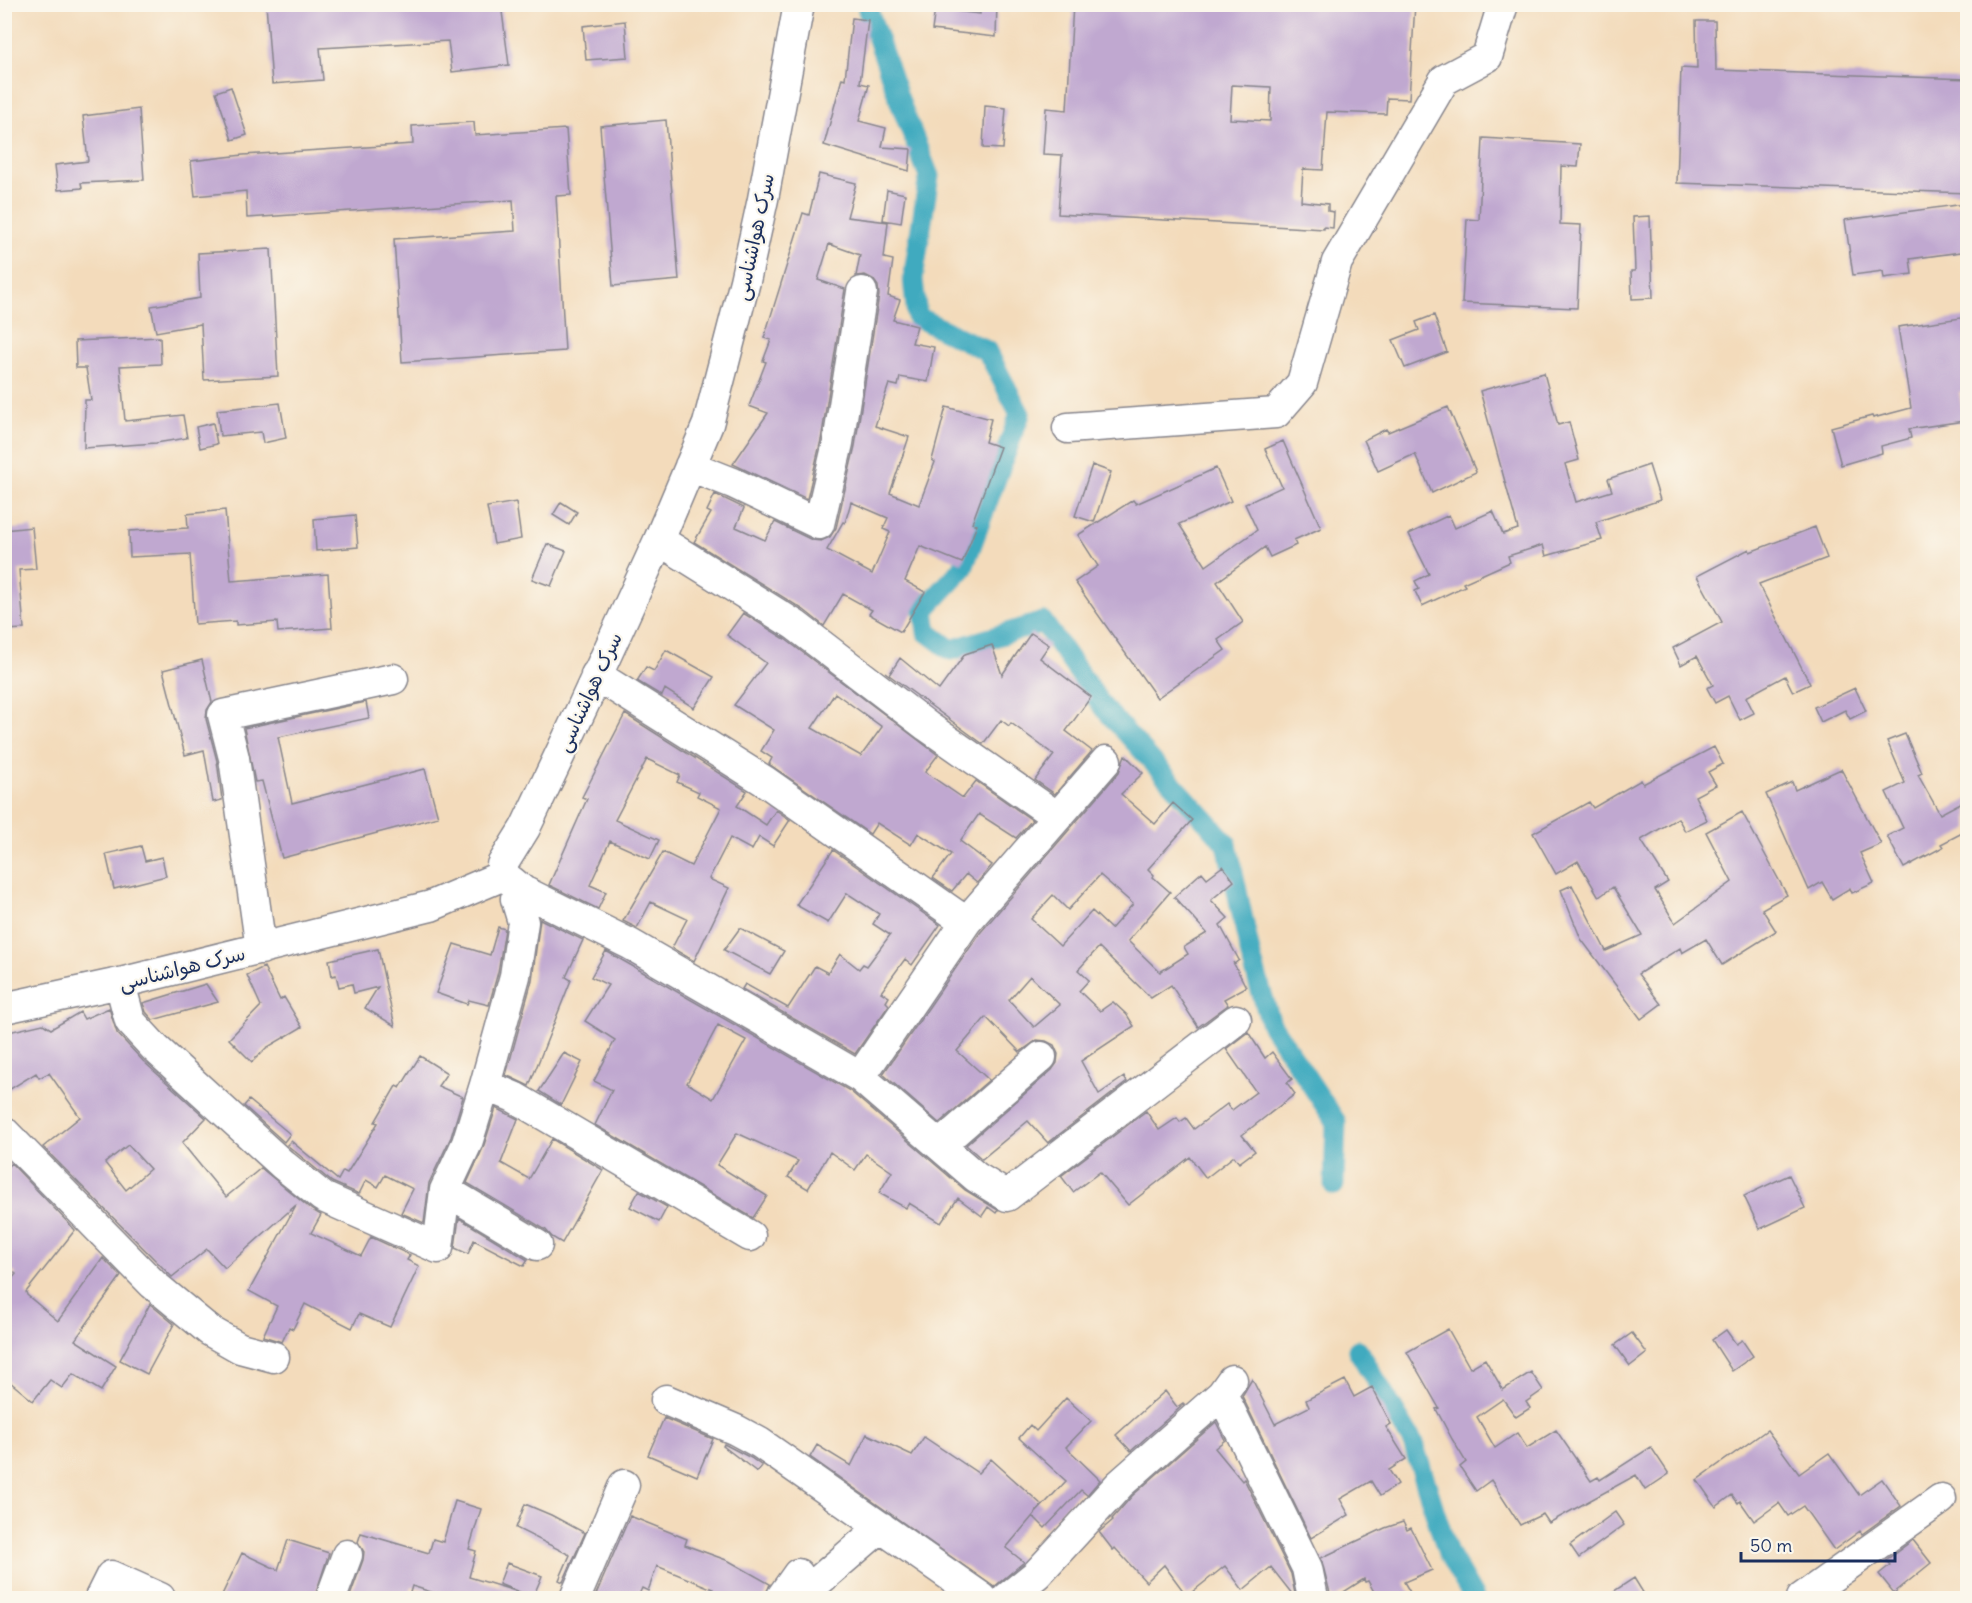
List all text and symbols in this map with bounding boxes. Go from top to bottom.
street label: سرک هواشناسی [728,171,780,303]
street label: سرک هواشناسی [550,628,628,756]
street label: سرک هواشناسی [116,940,248,996]
scale bar [1741,1525,1896,1563]
text: 50 m [1750,1534,1792,1557]

